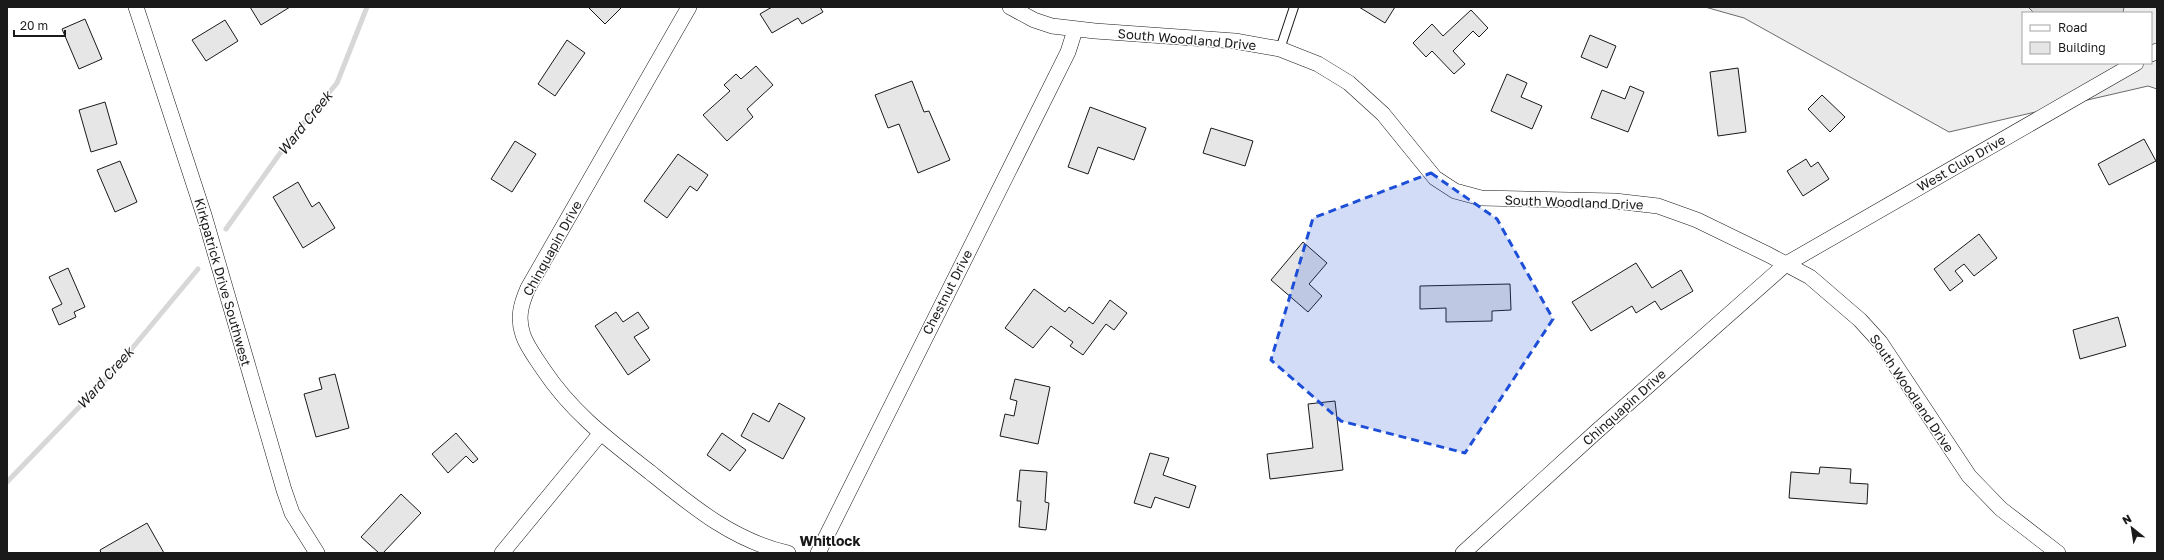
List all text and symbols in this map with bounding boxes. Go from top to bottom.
scale bar [14,12,65,38]
legend [2022,12,2152,64]
text: 20 m [20,18,48,33]
text: Road [2058,20,2087,35]
street label: South Woodland Drive [1117,25,1257,53]
text: Building [2058,40,2106,55]
water label: Ward Creek [274,86,337,158]
street label: West Club Drive [1914,131,2008,195]
street label: South Woodland Drive [1504,192,1644,212]
street label: Kirkpatrick Drive Southwest [191,196,255,368]
street label: Chinquapin Drive [519,198,585,298]
street label: Chestnut Drive [919,247,975,337]
street label: South Woodland Drive [1867,331,1957,455]
water label: Ward Creek [72,342,138,412]
street label: Chinquapin Drive [1579,365,1669,449]
north arrow [2112,508,2152,548]
text: N [2120,511,2134,527]
district label: Whitlock [799,532,861,549]

